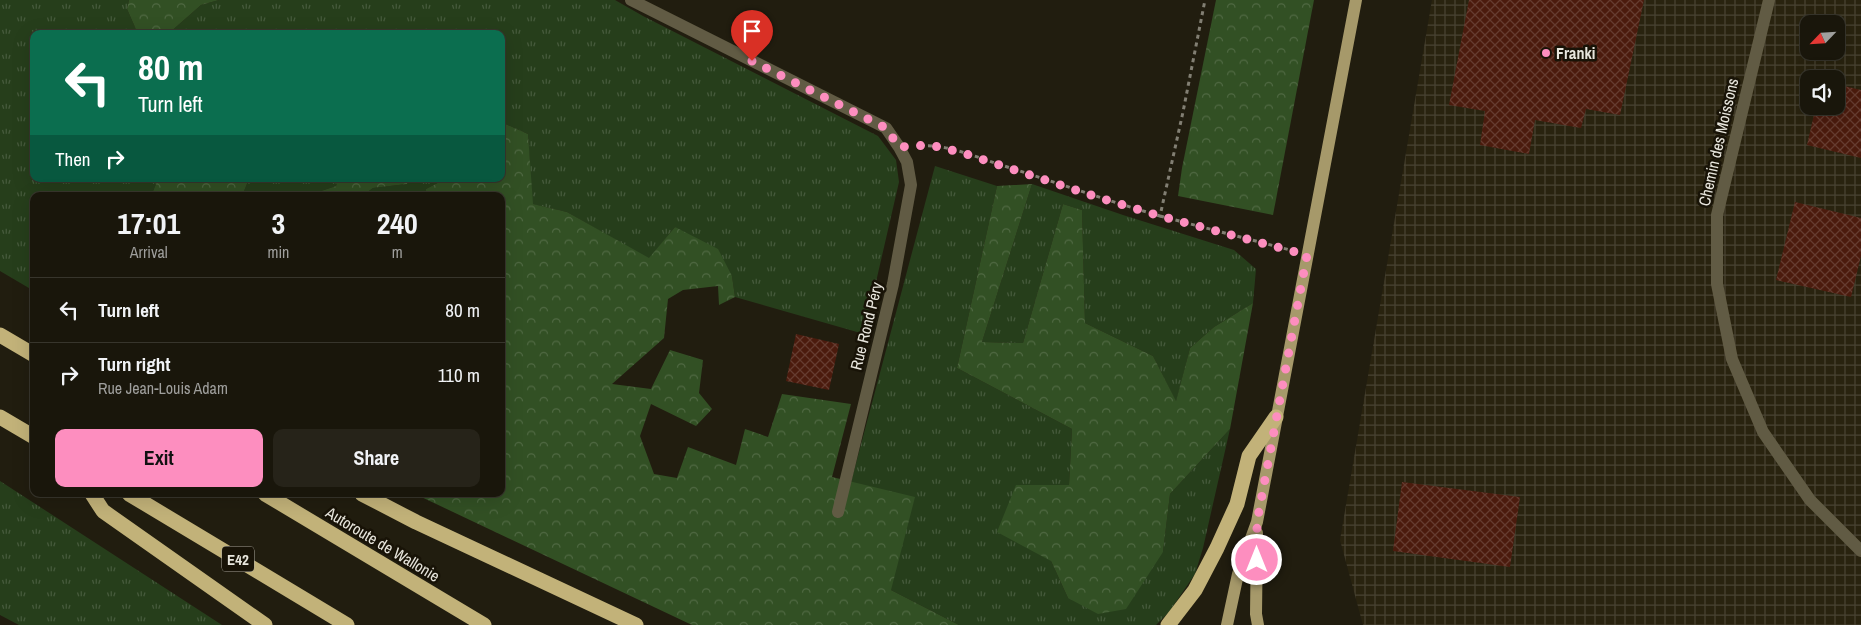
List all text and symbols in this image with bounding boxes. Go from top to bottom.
pin [731,10,773,61]
north arrow [1800,15,1845,60]
map controls [1800,15,1845,115]
icon: arrive [738,17,766,45]
place label: Franki [1556,42,1595,64]
text: 80 m [138,44,203,91]
marker: Franki [1540,47,1552,59]
icon: left [55,50,120,115]
button: sound [1800,70,1845,115]
street label: Chemin des Moissons [1693,76,1743,208]
text: Turn left [138,89,203,119]
icon: right [101,145,129,173]
text: Then [55,146,91,172]
text: 17:01 [117,203,180,243]
text: 3 [272,203,285,243]
text: 240 [377,203,418,243]
text: Arrival [130,241,168,263]
text: min [267,241,289,263]
text: m [392,241,403,263]
street label: Rue Rond Péry [844,279,888,372]
icon: left [55,296,83,324]
text: Turn left [98,297,159,323]
text: 80 m [445,297,480,323]
text: Turn right [98,351,170,377]
icon: right [55,361,83,389]
text: 110 m [438,362,480,388]
text: Rue Jean-Louis Adam [98,377,228,399]
button: Exit [55,429,263,487]
button: Share [273,429,480,487]
street label: Autoroute de Wallonie [321,501,444,587]
position arrow [1230,533,1282,585]
road number: E42 [222,546,254,572]

